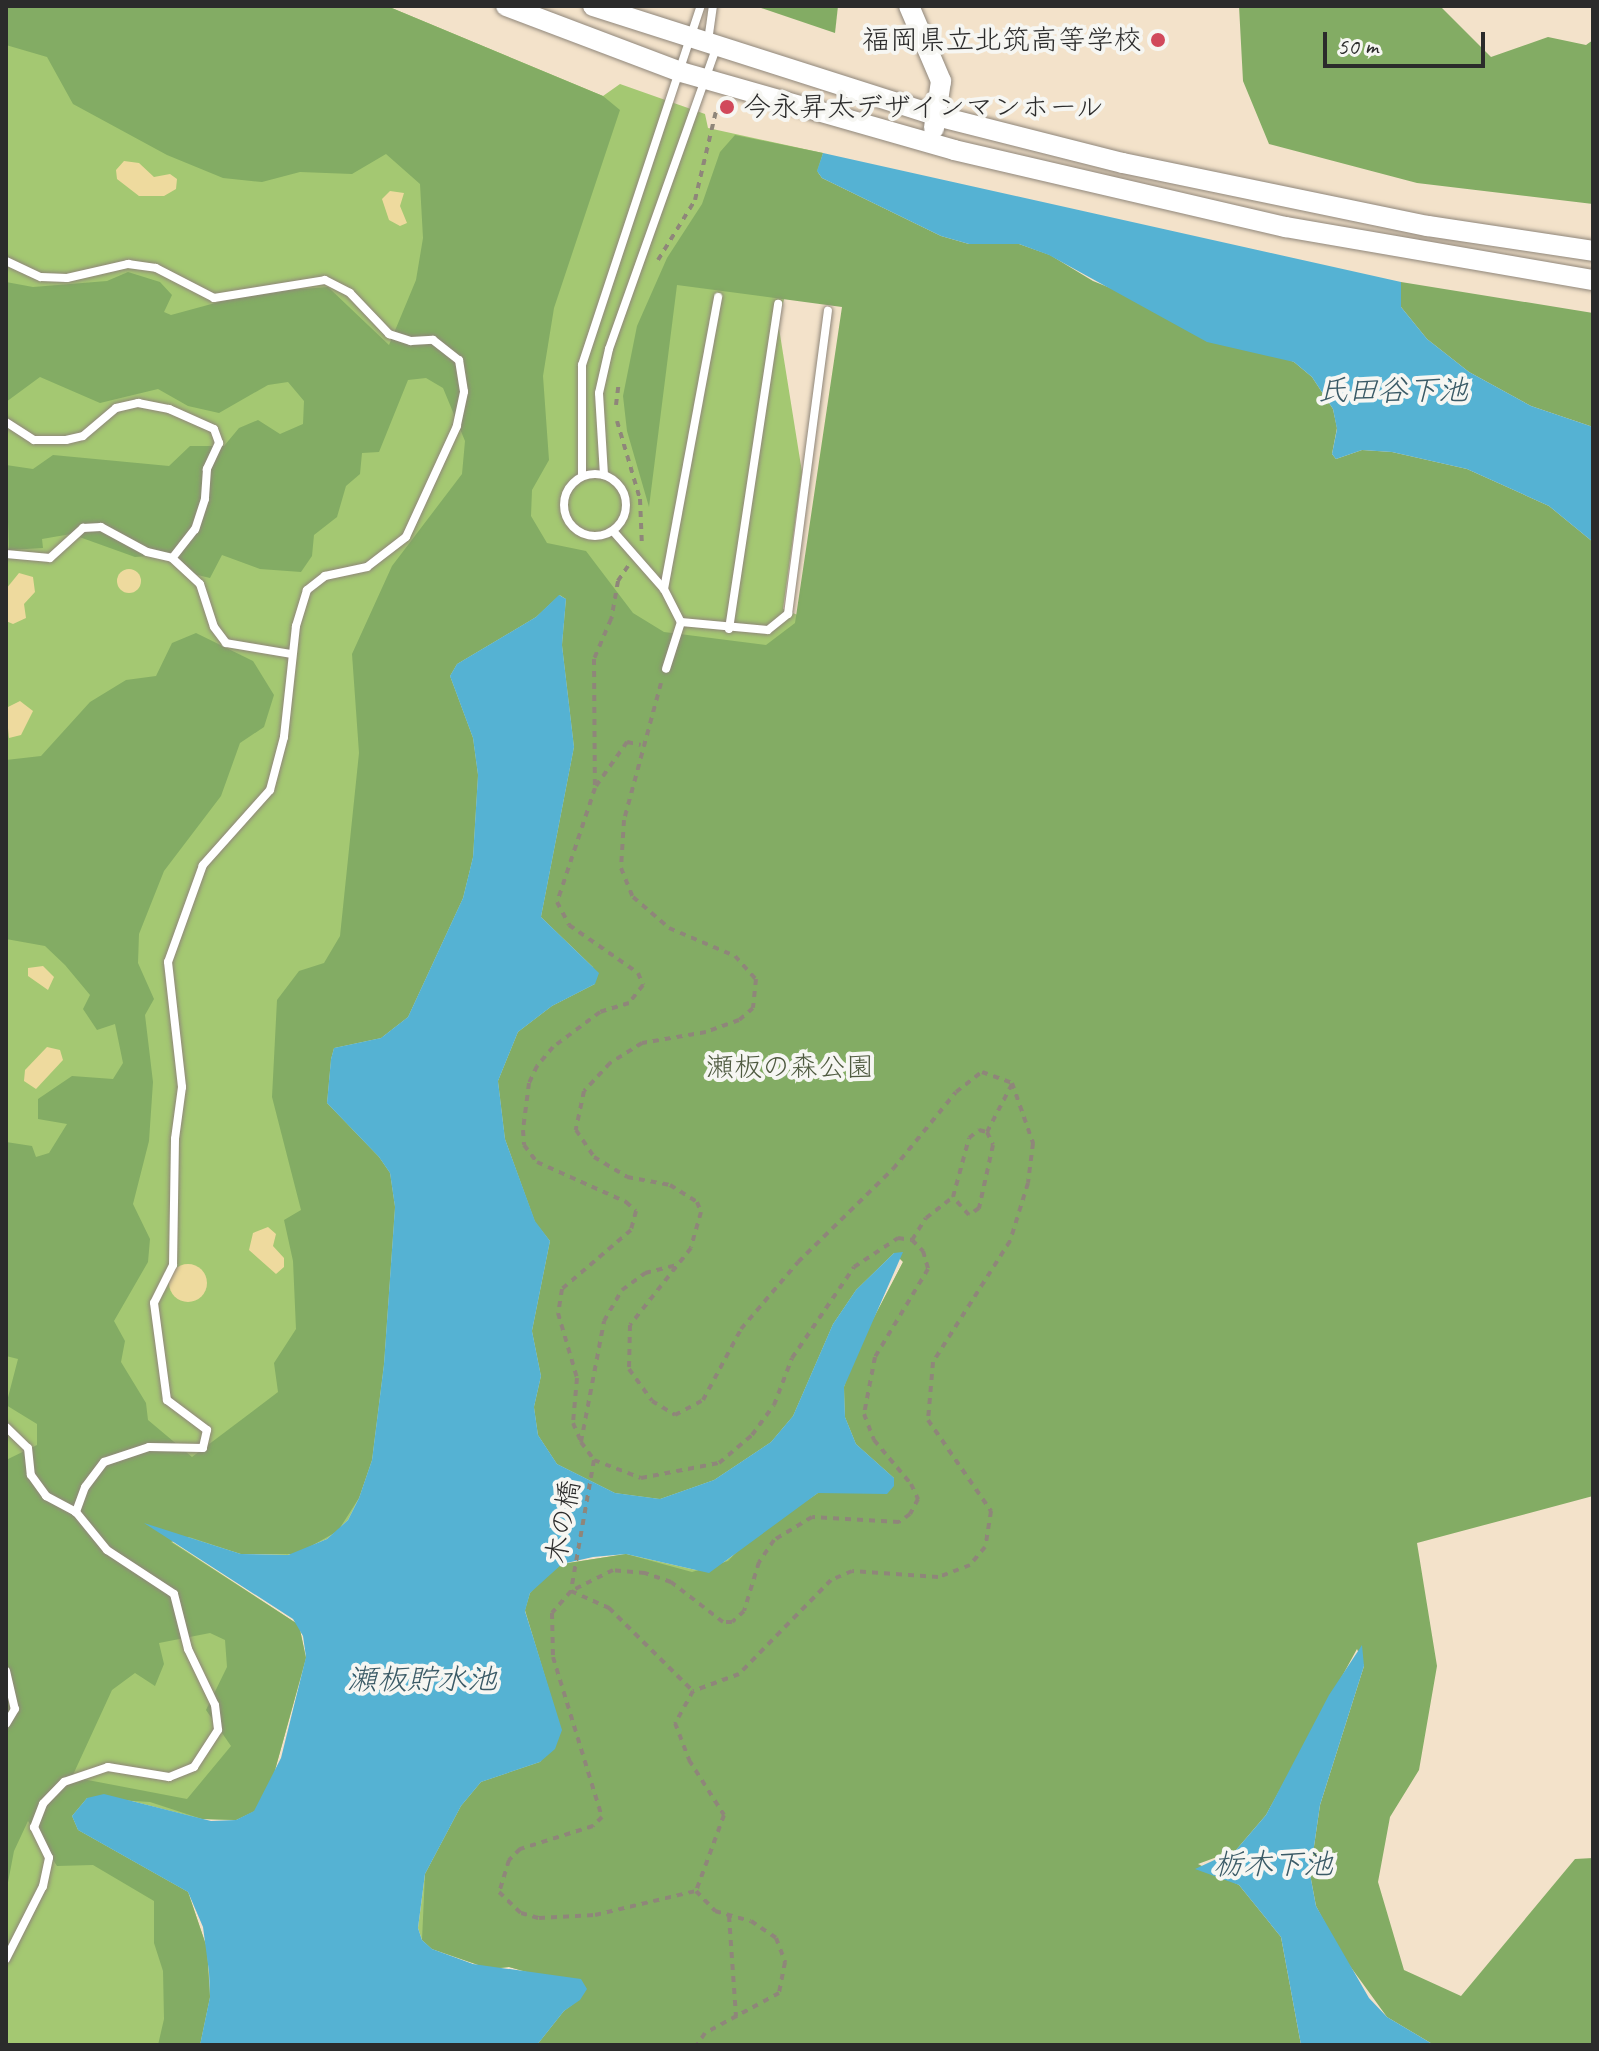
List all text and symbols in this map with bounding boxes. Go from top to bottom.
scale bar [1327,16,1489,66]
place label: 福岡県立北筑高等学校 [862,23,1142,57]
marker: 福岡県立北筑高等学校 [1149,31,1167,49]
text: 50 m [1337,31,1378,61]
place label: 今永昇太デザインマンホール [743,90,1107,124]
marker: 今永昇太デザインマンホール [718,98,736,116]
water label: 氏田谷下池 [1318,372,1468,408]
park label: 瀬板の森公園 [706,1050,874,1084]
street label: 木の橋 [539,1478,587,1566]
water label: 瀬板貯水池 [347,1661,497,1697]
water label: 栃木下池 [1213,1846,1333,1882]

